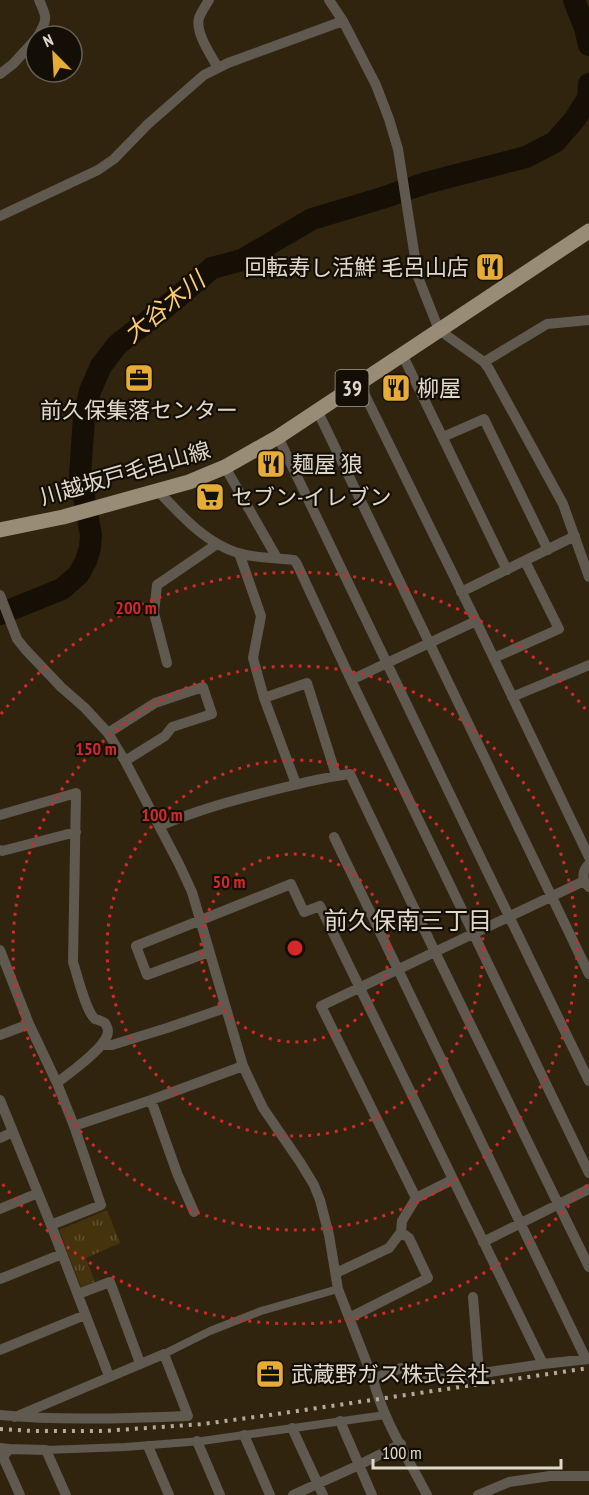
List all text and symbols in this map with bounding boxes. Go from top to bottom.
north arrow [24,24,84,84]
text: N [40,29,56,51]
restaurant icon: 回転寿し活鮮 毛呂山店 [474,251,506,283]
place label: 回転寿し活鮮 毛呂山店 [244,253,469,281]
water label: 大谷木川 [117,263,213,349]
office icon: 前久保集落センター [123,362,155,394]
road number: 39 [336,370,368,406]
restaurant icon: 柳屋 [380,372,412,404]
place label: 柳屋 [417,374,461,402]
place label: 前久保集落センター [40,396,238,424]
street label: 川越坂戸毛呂山線 [37,435,213,511]
restaurant icon: 麺屋 狼 [255,448,287,480]
place label: 麺屋 狼 [292,450,363,478]
supermarket icon: セブン-イレブン [194,481,226,513]
place label: セブン-イレブン [231,483,391,511]
text: 200 m [115,596,157,619]
text: 150 m [75,737,117,760]
text: 100 m [141,803,183,826]
text: 50 m [213,870,245,893]
district label: 前久保南三丁目 [324,905,492,936]
centre of rings [285,938,305,958]
office icon: 武蔵野ガス株式会社 [254,1358,286,1390]
place label: 武蔵野ガス株式会社 [291,1360,489,1388]
scale bar [373,1432,560,1470]
text: 100 m [382,1441,422,1464]

